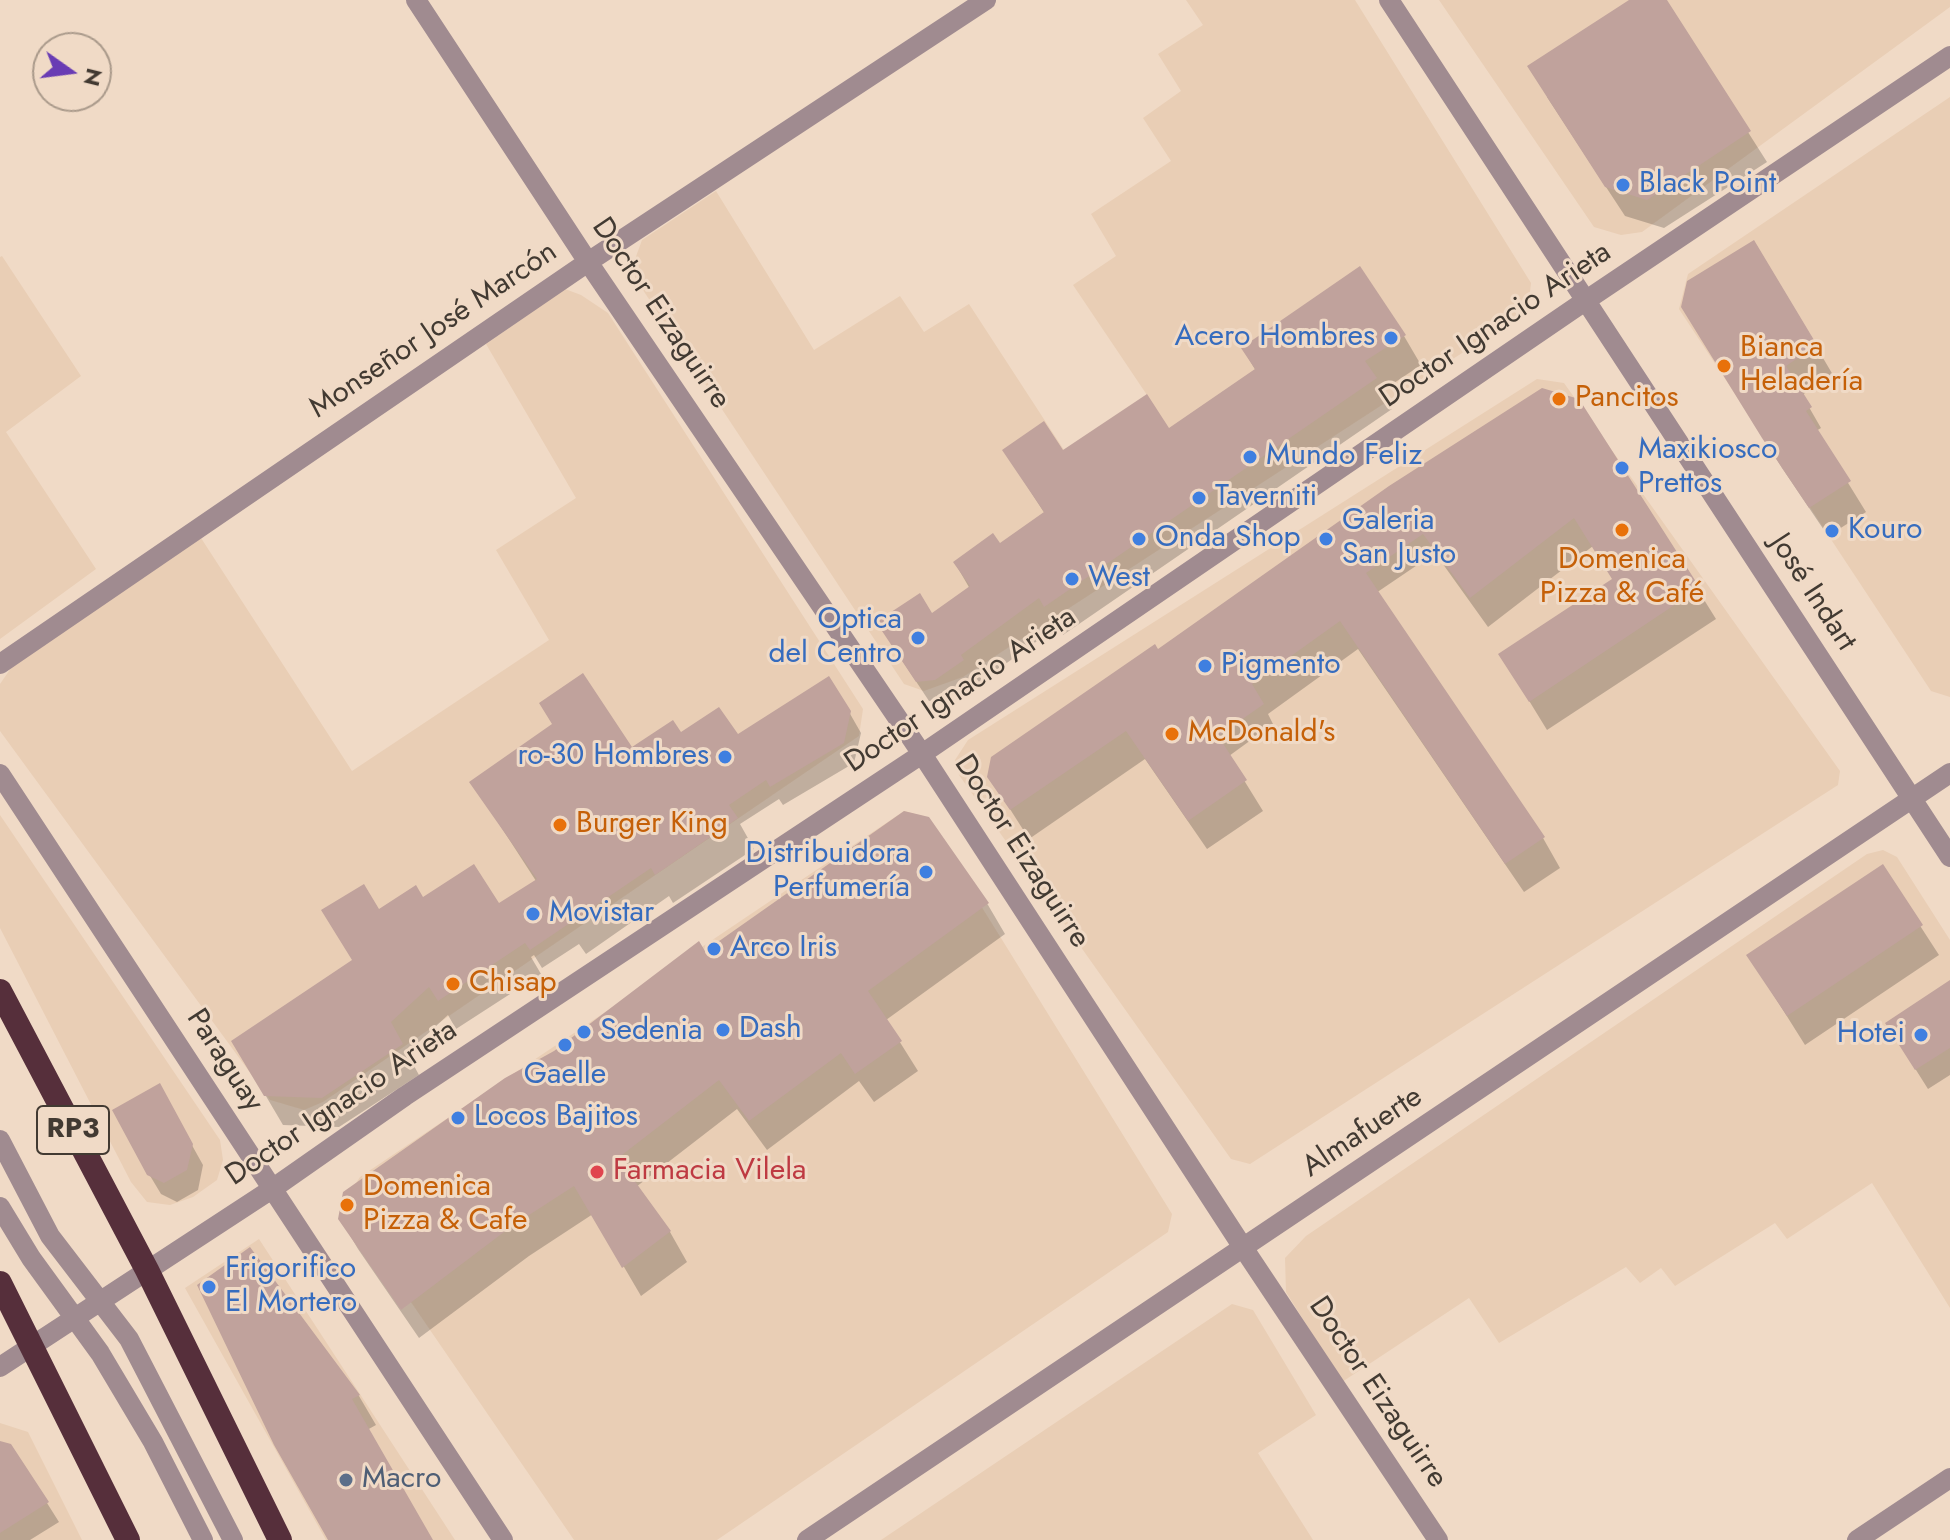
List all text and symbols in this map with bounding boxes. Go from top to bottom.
north arrow [32,32,112,112]
text: N [76,65,111,90]
place label: Black Point [1639,167,1776,203]
marker: Black Point [1614,176,1632,194]
street label: Doctor Eizaguirre [583,212,737,416]
street label: Monseñor José Marcón [303,235,565,427]
street label: Doctor Ignacio Arieta [1374,235,1618,417]
place label: Acero Hombres [1174,320,1375,356]
marker: Acero Hombres [1382,329,1400,347]
place label: Bianca Heladería [1740,331,1863,402]
marker: Bianca Heladería [1715,357,1733,375]
place label: Pancitos [1575,381,1679,417]
marker: Pancitos [1550,390,1568,408]
place label: Maxikiosco Prettos [1638,433,1777,504]
place label: Mundo Feliz [1266,439,1422,475]
marker: Mundo Feliz [1241,448,1259,466]
marker: Maxikiosco Prettos [1613,459,1631,477]
place label: Taverniti [1215,480,1317,516]
marker: Taverniti [1190,489,1208,507]
place label: Galeria San Justo [1342,504,1456,574]
place label: Kouro [1848,513,1922,549]
place label: Onda Shop [1155,521,1301,557]
marker: Domenica Pizza & Café [1613,521,1631,539]
marker: Kouro [1823,522,1841,540]
street label: José Indart [1761,528,1863,658]
marker: Onda Shop [1130,530,1148,548]
marker: Galeria San Justo [1317,530,1335,548]
place label: Domenica Pizza & Café [1540,543,1704,614]
place label: West [1088,561,1150,597]
marker: West [1063,570,1081,588]
street label: Doctor Ignacio Arieta [839,600,1083,782]
place label: Optica del Centro [768,603,902,674]
marker: Optica del Centro [909,629,927,647]
place label: Pigmento [1221,648,1341,684]
marker: Pigmento [1196,657,1214,675]
place label: McDonald's [1188,716,1335,752]
marker: McDonald's [1163,725,1181,743]
place label: ro-30 Hombres [517,739,709,775]
marker: ro-30 Hombres [716,748,734,766]
street label: Doctor Eizaguirre [945,749,1097,955]
place label: Burger King [576,807,728,843]
marker: Burger King [551,816,569,834]
place label: Distribuidora Perfumería [746,837,910,908]
marker: Distribuidora Perfumería [917,863,935,881]
place label: Movistar [549,896,654,932]
marker: Movistar [524,905,542,923]
place label: Arco Iris [730,931,837,967]
marker: Arco Iris [705,940,723,958]
place label: Chisap [469,966,557,1002]
marker: Chisap [444,975,462,993]
street label: Paraguay [178,1003,270,1119]
place label: Dash [739,1012,802,1048]
street label: Doctor Ignacio Arieta [220,1013,464,1195]
place label: Sedenia [600,1014,702,1050]
place label: Hotei [1837,1017,1905,1053]
marker: Dash [714,1021,732,1039]
marker: Sedenia [575,1023,593,1041]
marker: Hotei [1912,1026,1930,1044]
marker: Gaelle [556,1036,574,1054]
place label: Gaelle [524,1058,606,1094]
street label: Almafuerte [1296,1080,1430,1186]
place label: Locos Bajitos [474,1100,638,1136]
road number: RP3 [37,1106,109,1154]
marker: Locos Bajitos [449,1109,467,1127]
place label: Farmacia Vilela [613,1154,806,1190]
marker: Farmacia Vilela [588,1163,606,1181]
place label: Domenica Pizza & Cafe [363,1170,527,1240]
marker: Domenica Pizza & Cafe [338,1196,356,1214]
place label: Frigorifico El Mortero [225,1252,357,1322]
marker: Frigorifico El Mortero [200,1278,218,1296]
street label: Doctor Eizaguirre [1300,1291,1454,1495]
place label: Macro [362,1462,441,1498]
marker: Macro [337,1471,355,1489]

